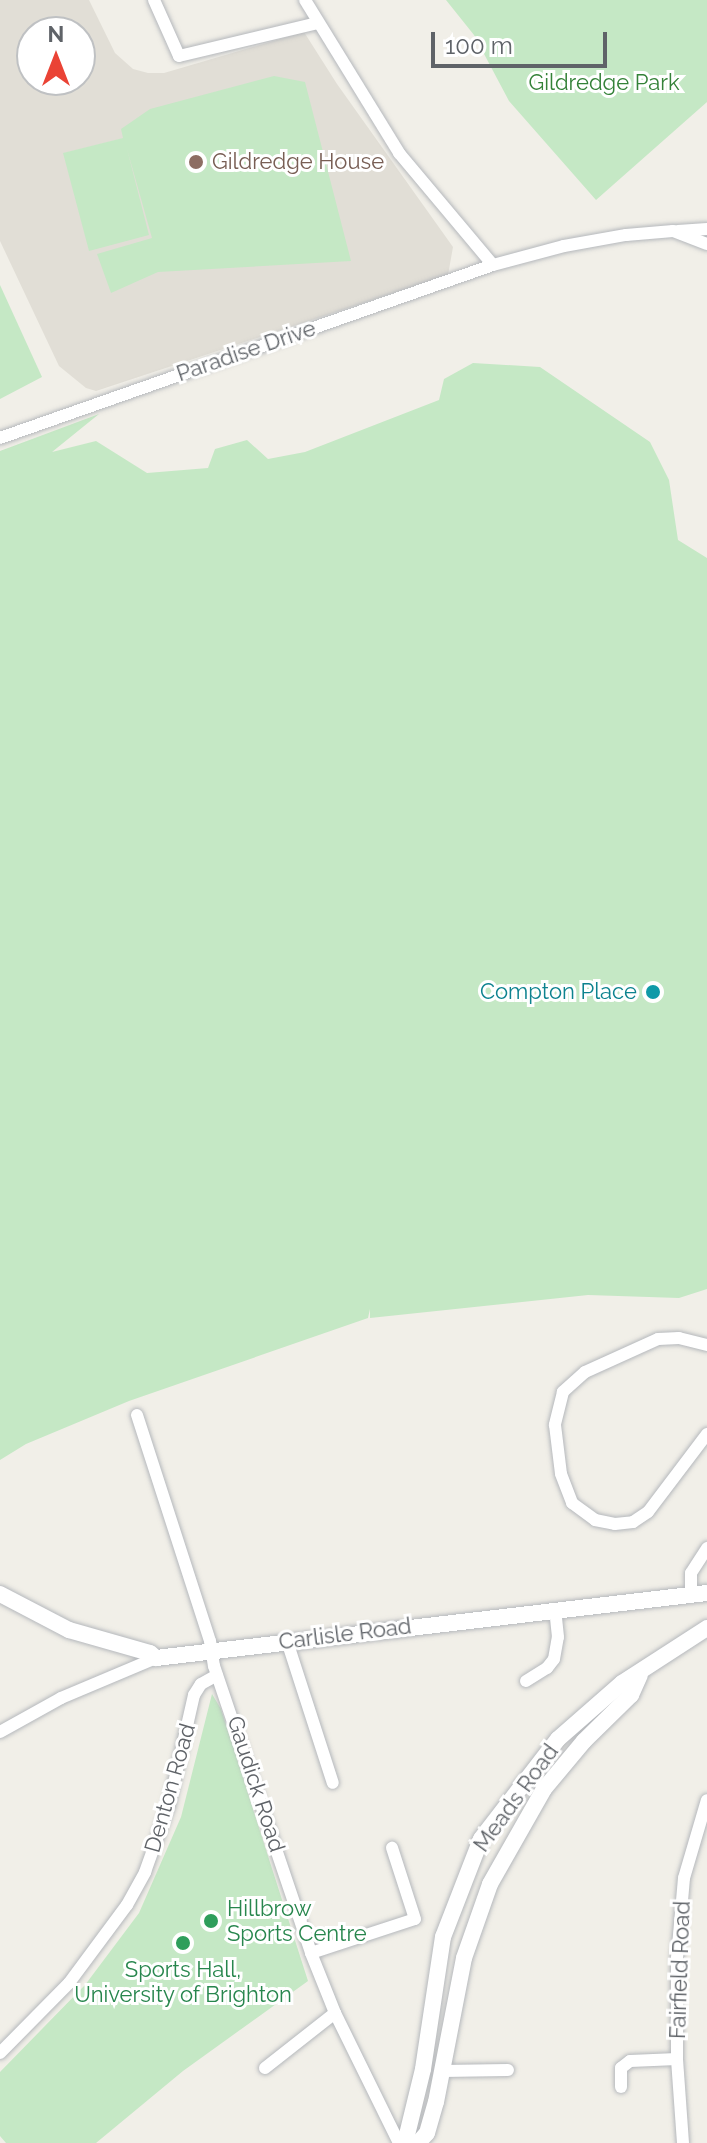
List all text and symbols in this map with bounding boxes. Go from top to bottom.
north arrow [16,16,96,96]
scale bar [435,16,611,66]
text: N [48,21,64,47]
text: 100 m [445,31,513,60]
park label: Gildredge Park [528,70,680,96]
place label: Gildredge House [212,149,384,175]
marker: Gildredge House [187,153,205,171]
street label: Paradise Drive [173,315,319,387]
place label: Compton Place [480,979,637,1005]
marker: Compton Place [644,983,662,1001]
street label: Carlisle Road [277,1613,413,1655]
street label: Gaudick Road [222,1713,290,1855]
street label: Denton Road [139,1721,201,1855]
street label: Meads Road [468,1739,564,1857]
place label: Hillbrow Sports Centre [227,1895,367,1946]
street label: Fairfield Road [664,1901,696,2039]
marker: Hillbrow Sports Centre [202,1912,220,1930]
marker: Sports Hall, University of Brighton [174,1934,192,1952]
place label: Sports Hall, University of Brighton [74,1956,292,2008]

